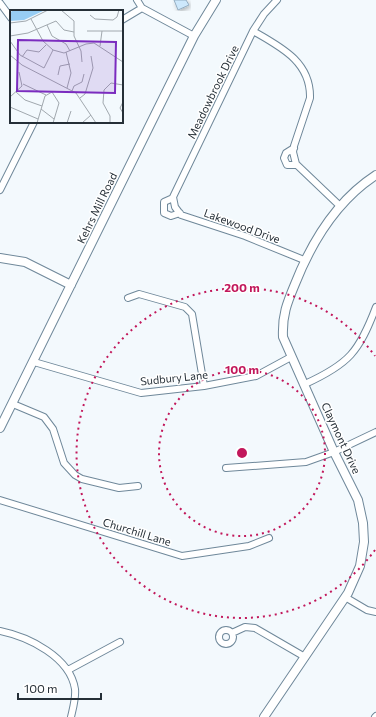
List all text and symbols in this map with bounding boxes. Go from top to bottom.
inset map [10,10,123,123]
street label: Meadowbrook Drive [184,43,241,141]
street label: Kehrs Mill Road [74,170,119,245]
street label: Lakewood Drive [202,206,282,245]
text: 200 m [224,280,260,294]
text: 100 m [225,362,259,376]
street label: Sudbury Lane [139,367,209,388]
street label: Claymont Drive [319,400,364,476]
centre of rings [235,446,249,460]
street label: Churchill Lane [101,515,173,548]
scale bar [18,675,101,701]
text: 100 m [24,681,58,695]

